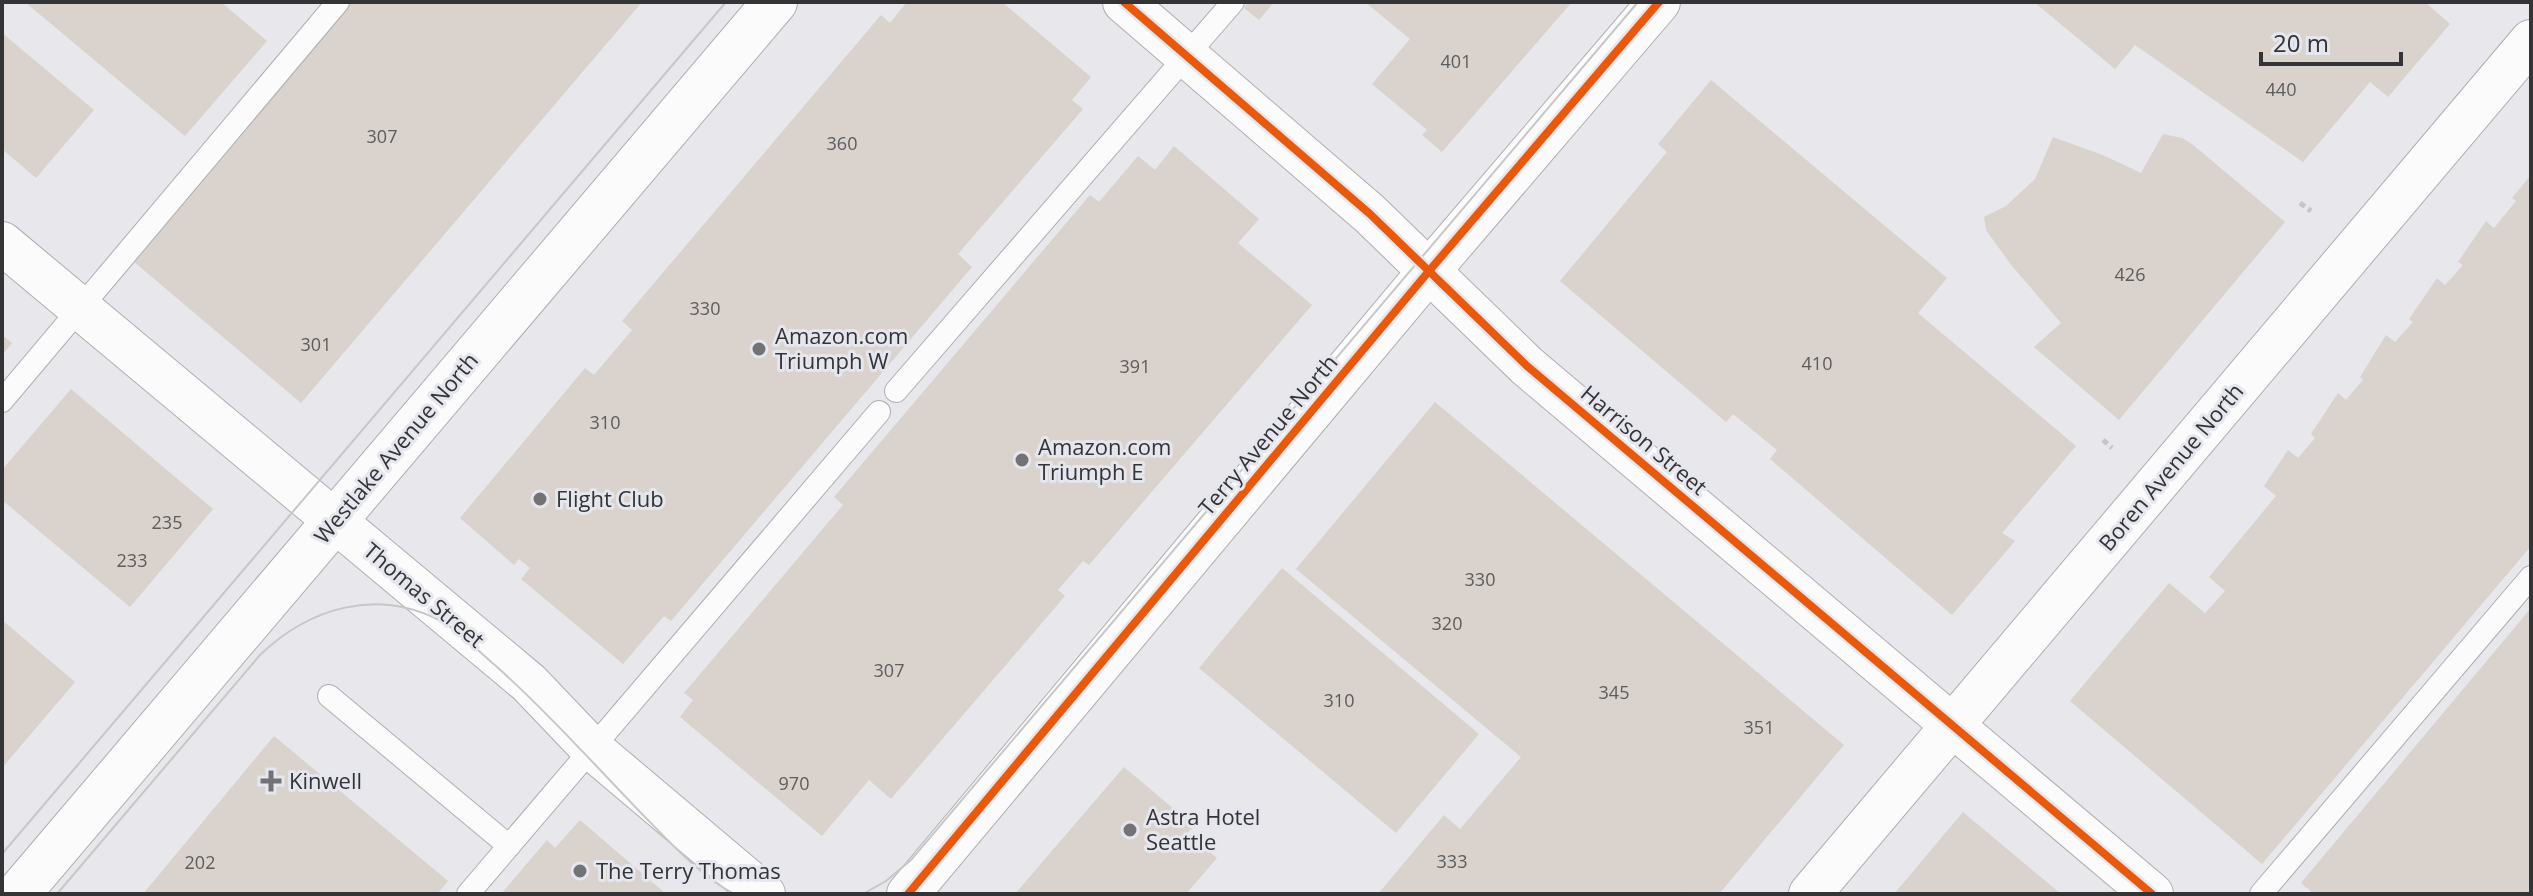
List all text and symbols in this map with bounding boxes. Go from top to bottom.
scale bar [2261,16,2401,66]
text: 20 m [2273,26,2329,59]
house number: 401 [1441,49,1471,73]
house number: 440 [2266,77,2296,101]
house number: 307 [367,124,397,148]
house number: 360 [827,131,857,155]
house number: 426 [2115,262,2145,286]
house number: 330 [690,296,720,320]
place label: Amazon.com Triumph W [775,320,908,375]
house number: 301 [301,332,331,356]
marker: Amazon.com Triumph W [750,340,768,358]
street label: Westlake Avenue North [306,345,484,549]
street label: Terry Avenue North [1191,347,1344,521]
house number: 410 [1802,351,1832,375]
house number: 391 [1120,354,1150,378]
street label: Boren Avenue North [2091,376,2249,557]
street label: Harrison Street [1575,377,1714,501]
house number: 310 [590,410,620,434]
place label: Amazon.com Triumph E [1038,431,1171,486]
marker: Amazon.com Triumph E [1013,451,1031,469]
place label: Flight Club [556,483,664,513]
marker: Flight Club [531,490,549,508]
house number: 235 [152,510,182,534]
street label: Thomas Street [358,535,492,654]
house number: 233 [117,548,147,572]
house number: 330 [1465,567,1495,591]
house number: 320 [1432,611,1462,635]
house number: 307 [874,658,904,682]
house number: 345 [1599,680,1629,704]
house number: 310 [1324,688,1354,712]
house number: 351 [1744,715,1774,739]
place label: Kinwell [289,765,362,795]
marker: Kinwell [260,770,282,792]
house number: 970 [779,771,809,795]
place label: Astra Hotel Seattle [1146,801,1260,856]
marker: Astra Hotel Seattle [1121,821,1139,839]
house number: 333 [1437,849,1467,873]
house number: 202 [185,850,215,874]
place label: The Terry Thomas [596,855,781,885]
marker: The Terry Thomas [571,862,589,880]

